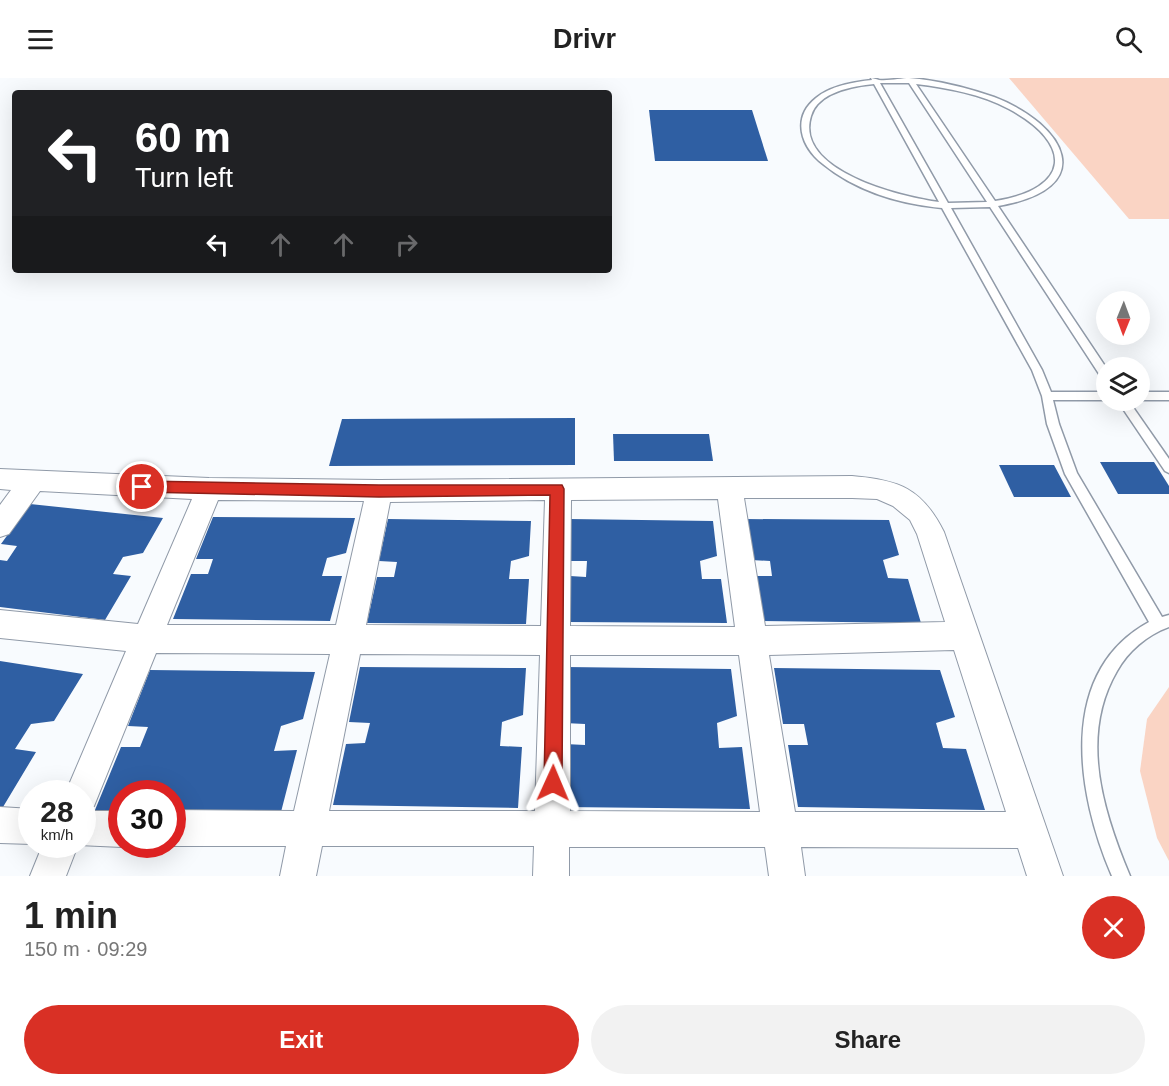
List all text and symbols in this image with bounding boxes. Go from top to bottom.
icon: menu [24,23,57,56]
icon: search [1112,23,1145,56]
text: Drivr [553,24,616,54]
icon: left [36,114,114,192]
text: 60 m [135,114,231,161]
text: Turn left [135,163,233,193]
icon: left [201,228,234,261]
icon: ahead [264,228,297,261]
icon: ahead [327,228,360,261]
icon: right [390,228,423,261]
north arrow [1096,291,1150,345]
map controls [1096,291,1150,411]
button: layers [1096,357,1150,411]
pin [116,461,167,512]
icon: arrive [125,470,158,503]
position arrow [521,751,585,815]
speed limit sign: 30 [108,780,186,858]
text: 28 [40,795,74,828]
text: km/h [41,826,73,843]
text: 1 min [24,895,118,936]
button: close [1082,896,1145,959]
text: 150 m · 09:29 [24,938,147,960]
button: Exit [24,1005,579,1074]
button: Share [591,1005,1145,1074]

